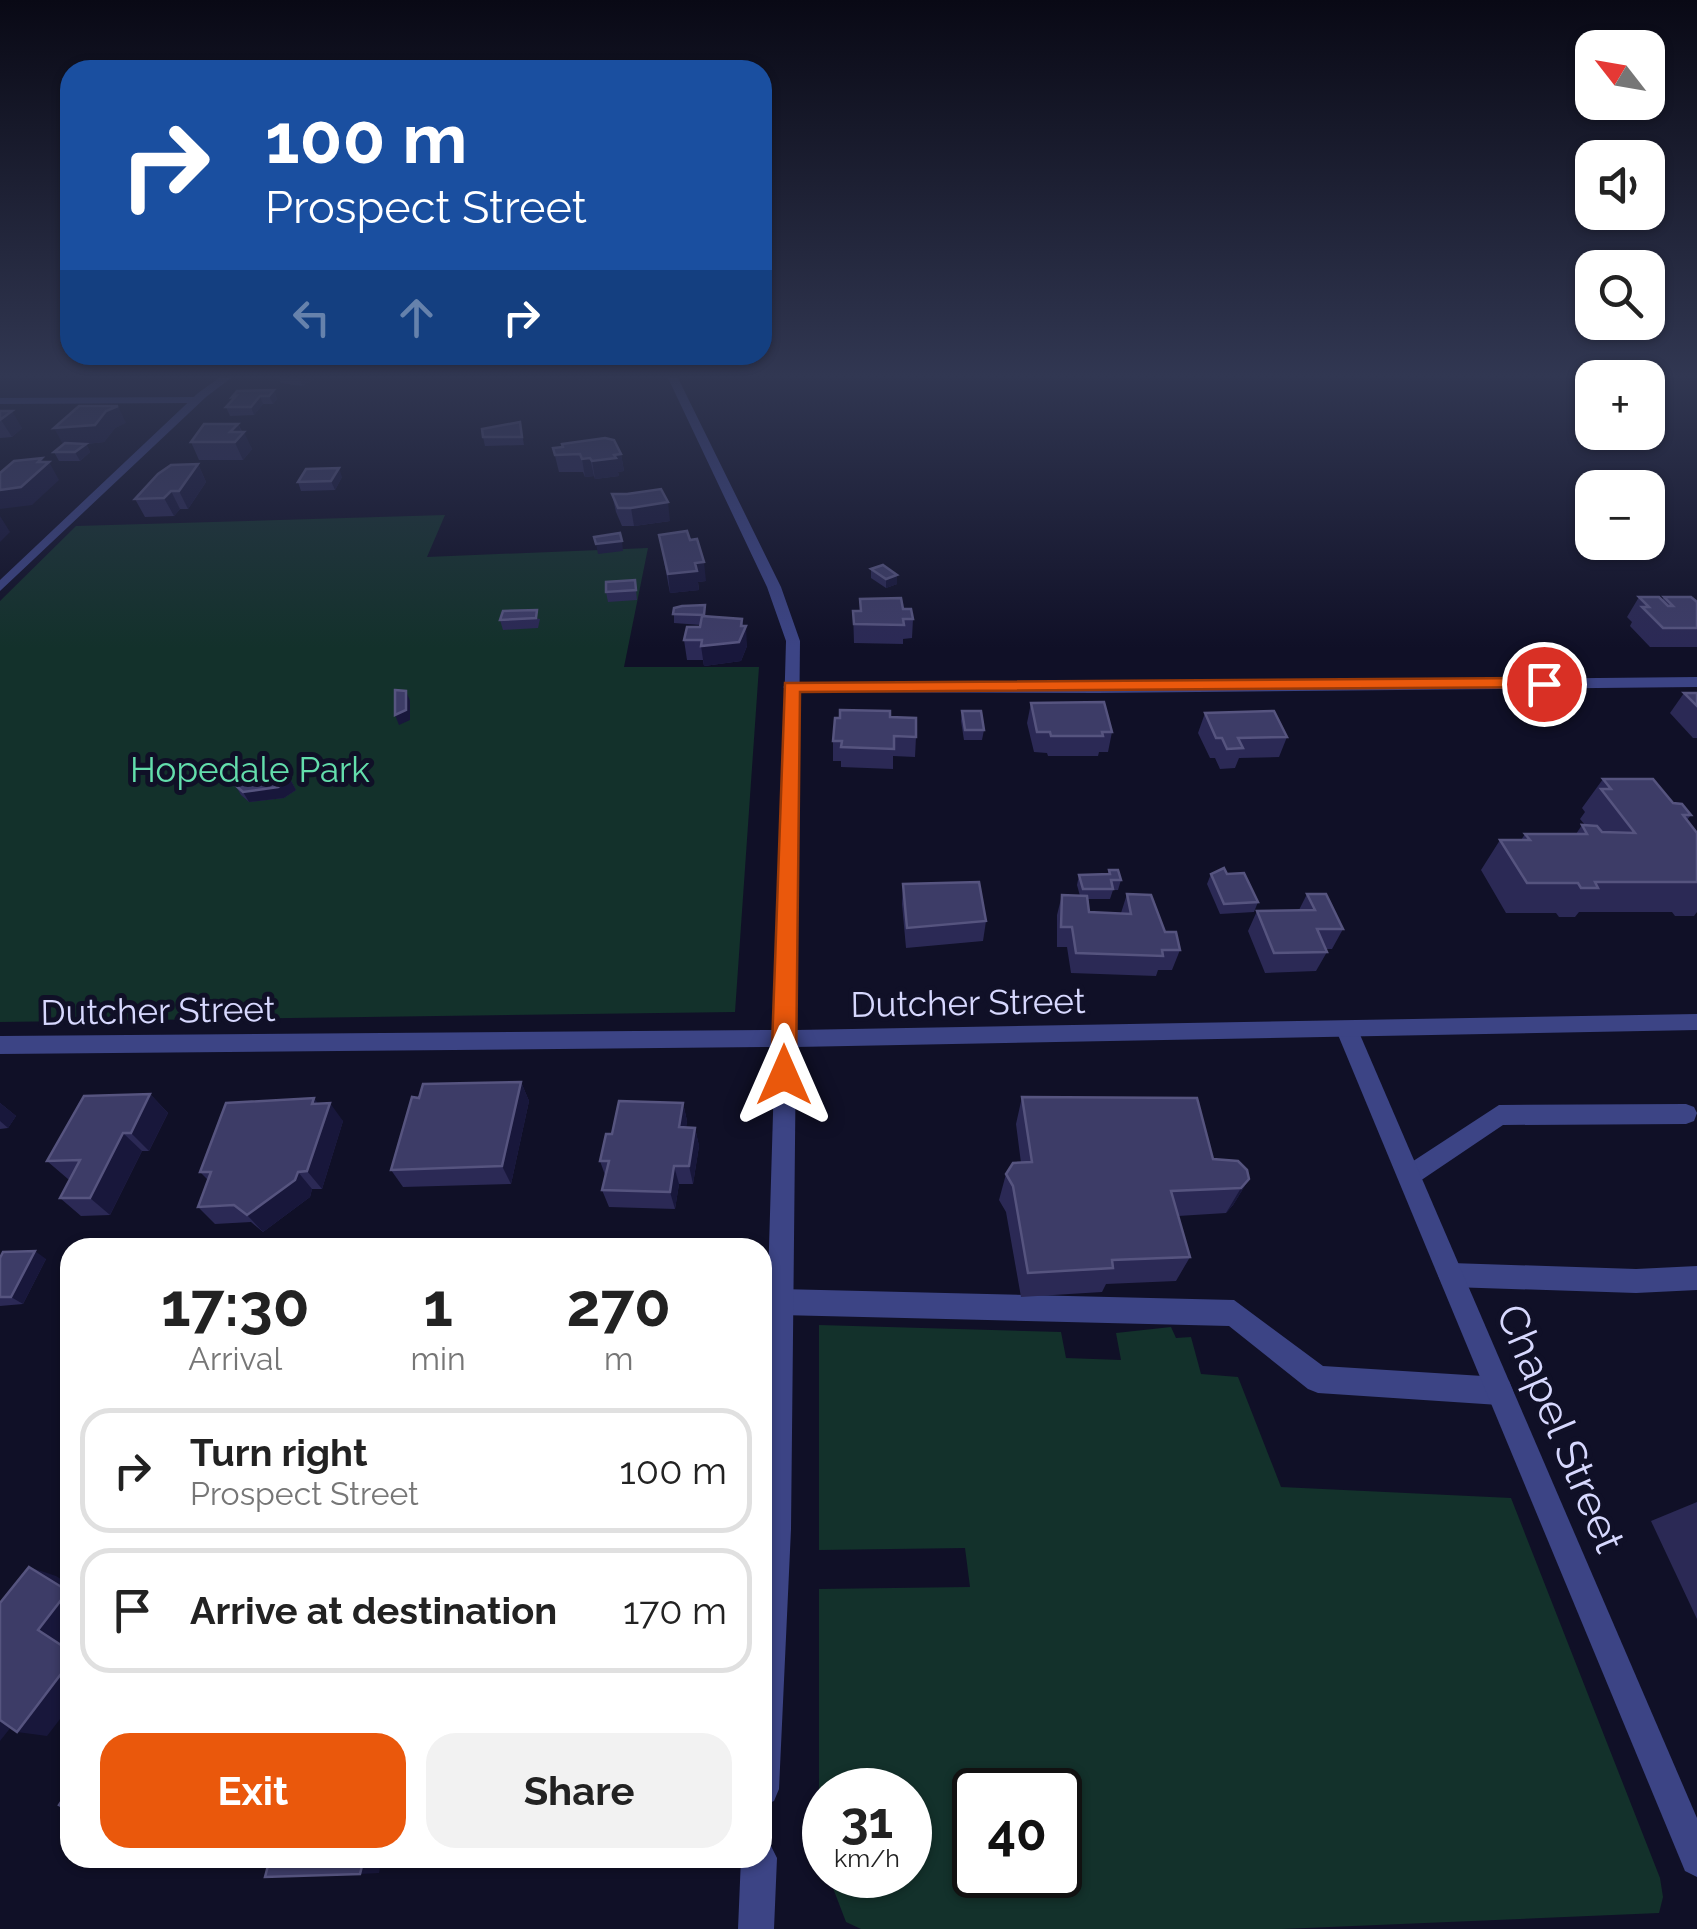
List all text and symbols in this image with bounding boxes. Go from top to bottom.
north arrow [1575,30,1665,120]
map controls [1575,30,1665,560]
text: 100 m [265,97,468,179]
icon: right [100,100,230,230]
button: sound [1575,140,1665,230]
text: Prospect Street [265,181,587,234]
button: search [1575,250,1665,340]
icon: left [284,290,339,345]
icon: ahead [389,290,444,345]
icon: right [494,290,549,345]
button: + [1575,360,1665,450]
button: − [1575,470,1665,560]
pin [1502,642,1587,727]
icon: arrive [1517,657,1572,712]
park label: Hopedale Park [130,749,370,790]
street label: Dutcher Street [850,980,1086,1025]
street label: Dutcher Street [40,988,276,1033]
position arrow [732,1023,836,1127]
text: 17:30 [161,1270,309,1340]
text: 1 [423,1270,453,1340]
text: 270 [567,1270,671,1340]
street label: Chapel Street [1486,1297,1635,1559]
text: Arrival [188,1340,282,1377]
text: min [411,1340,466,1377]
text: m [604,1340,633,1377]
text: Turn right [190,1430,367,1475]
icon: right [105,1443,160,1498]
text: 100 m [620,1448,727,1493]
text: Prospect Street [190,1475,419,1512]
icon: arrive [105,1583,160,1638]
text: Arrive at destination [190,1588,557,1633]
text: 170 m [623,1588,727,1633]
button: Exit [100,1733,406,1848]
button: Share [426,1733,732,1848]
speed limit sign: 40 [952,1768,1082,1898]
text: 31 [841,1791,893,1850]
text: km/h [834,1843,900,1873]

